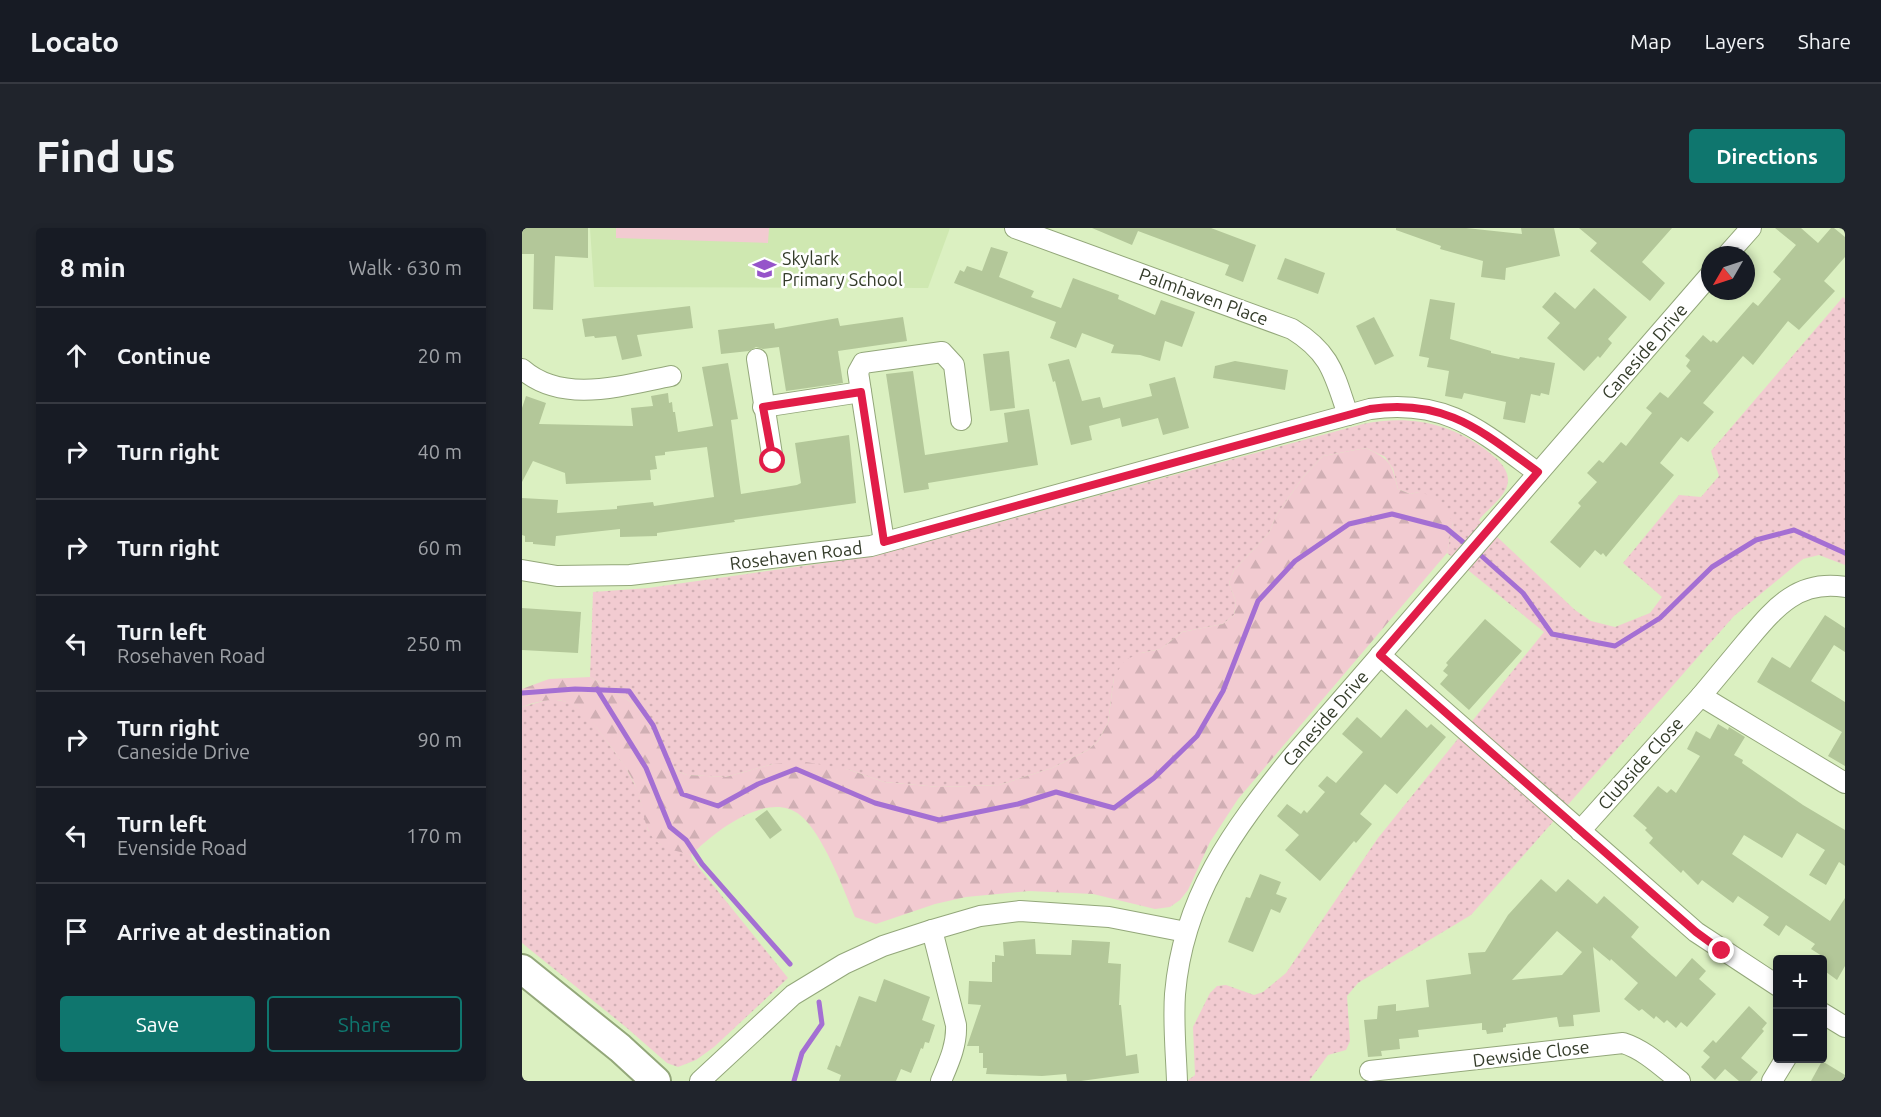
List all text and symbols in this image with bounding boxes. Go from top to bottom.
text: Locato [30,26,119,57]
text: Map [1630,29,1671,53]
text: Layers [1704,29,1765,53]
text: Share [1798,29,1851,53]
button: Directions [1689,129,1845,183]
text: Find us [36,133,175,180]
north arrow [1701,246,1755,300]
place label: Skylark Primary School [782,248,903,289]
text: 8 min [60,253,126,282]
school or university icon: Skylark Primary School [751,255,777,281]
text: Walk · 630 m [349,256,462,279]
street label: Palmhaven Place [1137,263,1271,329]
street label: Caneside Drive [1597,299,1691,403]
icon: ahead [60,339,93,372]
text: Continue [117,343,211,368]
text: 20 m [418,344,462,367]
icon: right [60,435,93,468]
text: Turn right [117,439,219,464]
text: 40 m [418,440,462,463]
route start [759,447,785,473]
icon: right [60,531,93,564]
text: Turn right [117,535,219,560]
text: 60 m [418,536,462,559]
street label: Rosehaven Road [729,537,863,573]
text: Turn left [117,619,207,644]
icon: left [60,627,93,660]
text: 250 m [406,632,462,655]
text: Rosehaven Road [117,644,265,667]
street label: Caneside Drive [1278,666,1372,770]
street label: Clubside Close [1593,713,1687,813]
text: Turn right [117,715,219,740]
icon: right [60,723,93,756]
text: 90 m [418,728,462,751]
text: Caneside Drive [117,740,250,763]
text: Turn left [117,811,207,836]
icon: left [60,819,93,852]
text: 170 m [406,824,462,847]
text: Evenside Road [117,836,247,859]
icon: arrive [60,915,93,948]
text: Arrive at destination [117,919,331,944]
route end [1708,937,1734,963]
map controls [1773,955,1827,1063]
button: + [1773,955,1827,1009]
button: Save [60,996,255,1052]
button: Share [267,996,462,1052]
button: − [1773,1009,1827,1063]
street label: Dewside Close [1472,1036,1590,1070]

